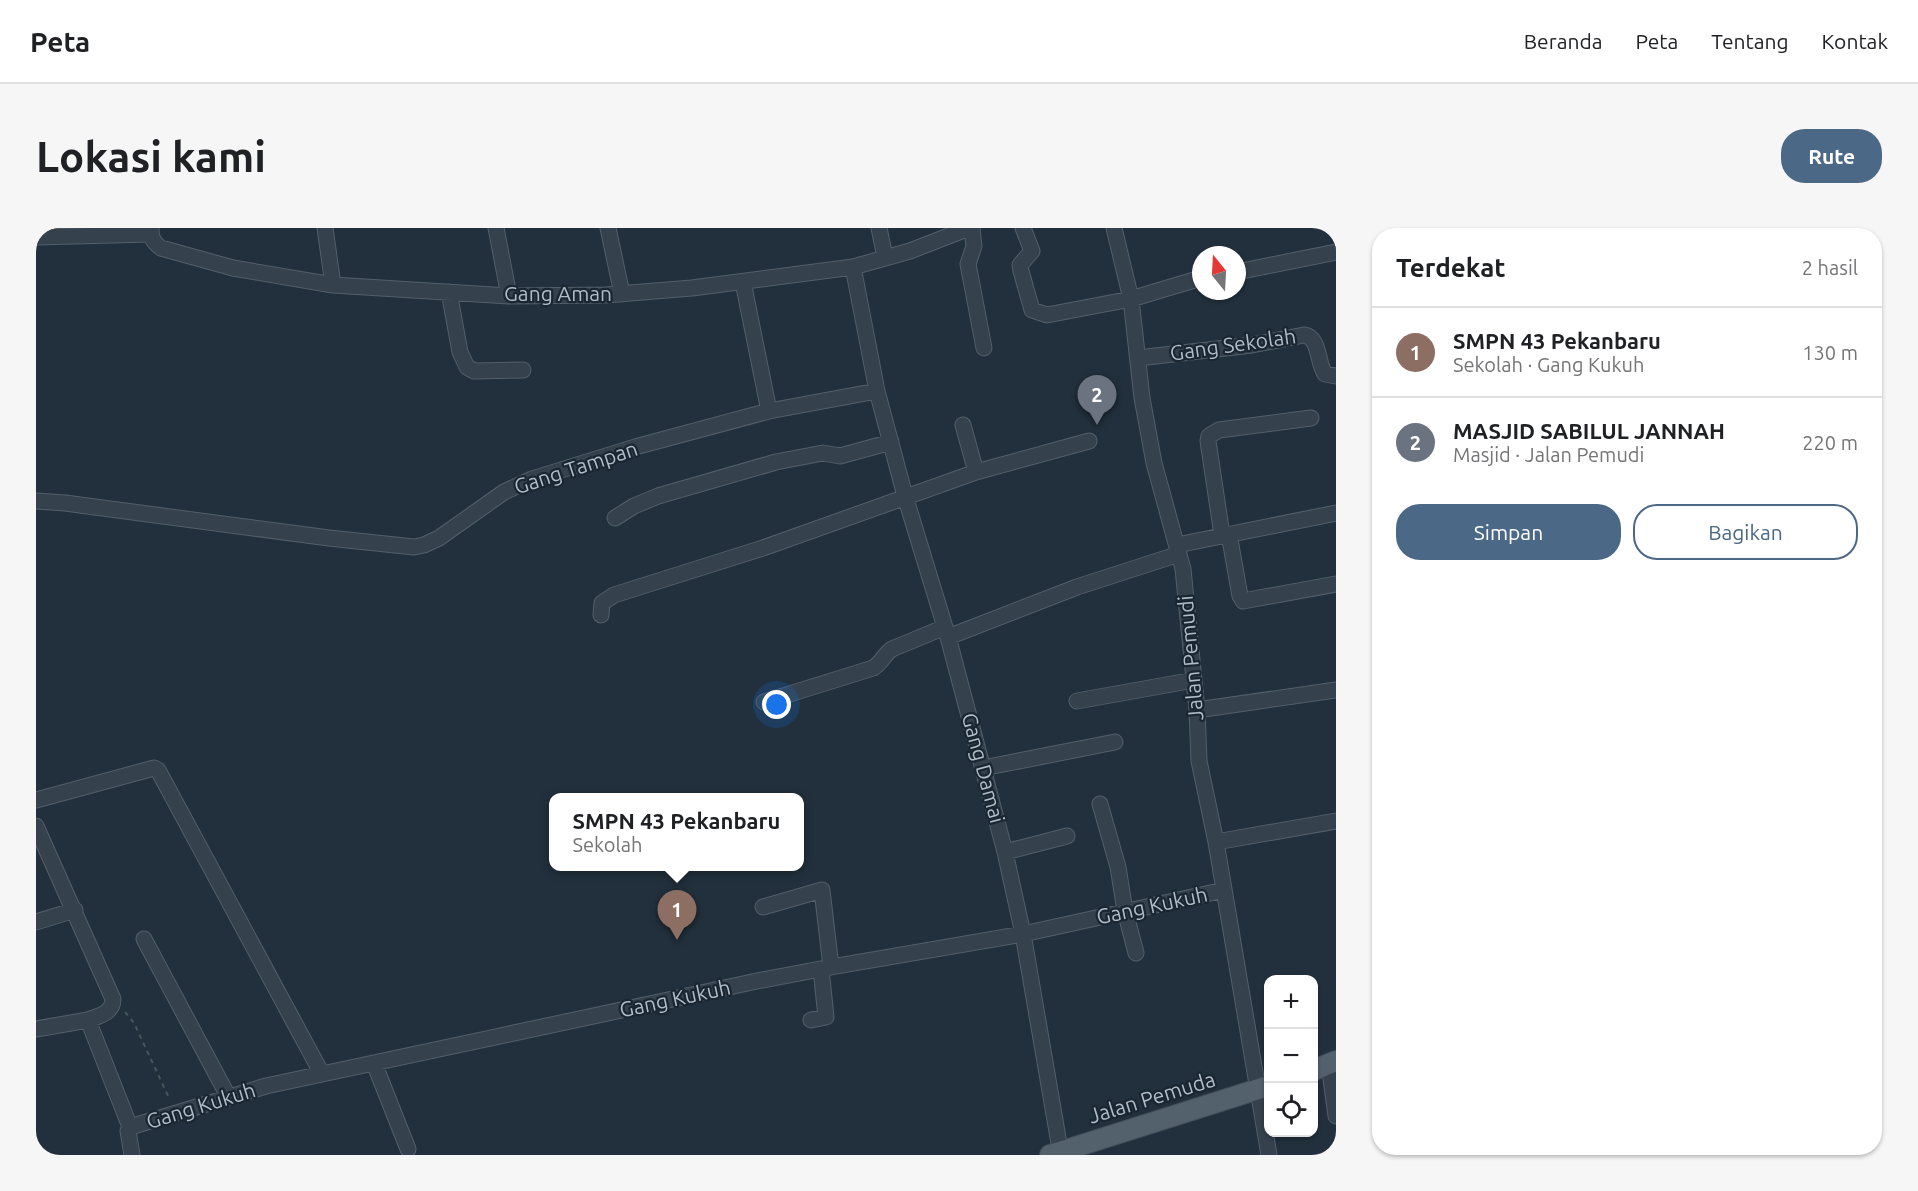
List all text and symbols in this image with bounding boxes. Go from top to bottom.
text: Peta [30,26,90,57]
text: Beranda [1524,29,1603,53]
text: Peta [1636,29,1678,53]
text: Tentang [1711,29,1789,53]
text: Kontak [1822,29,1888,53]
button: Rute [1781,129,1882,183]
text: Lokasi kami [36,133,266,180]
north arrow [1192,246,1246,300]
text: Terdekat [1396,253,1506,282]
text: 2 hasil [1802,256,1858,279]
street label: Gang Aman [504,281,612,305]
street label: Gang Sekolah [1168,323,1297,365]
text: SMPN 43 Pekanbaru [1453,328,1661,353]
text: 1 [1410,341,1421,364]
text: 130 m [1802,341,1858,364]
text: Sekolah · Gang Kukuh [1453,353,1644,376]
pin: 2 [1078,376,1116,425]
text: MASJID SABILUL JANNAH [1453,418,1725,443]
text: 2 [1410,431,1421,454]
text: 220 m [1802,431,1858,454]
street label: Gang Tampan [511,436,640,498]
text: Masjid · Jalan Pemudi [1453,443,1644,466]
button: Simpan [1396,504,1621,560]
button: Bagikan [1633,504,1858,560]
street label: Jalan Pemudi [1173,595,1207,722]
your location [762,690,791,719]
street label: Gang Damai [958,710,1010,826]
popup [549,793,804,871]
text: SMPN 43 Pekanbaru [573,808,780,833]
text: Sekolah [573,833,642,856]
street label: Gang Kukuh [1094,882,1209,928]
pin: 1 [658,890,696,940]
street label: Gang Kukuh [617,975,732,1021]
map controls [1264,975,1318,1137]
button: + [1264,975,1318,1029]
button: − [1264,1029,1318,1083]
street label: Jalan Pemuda [1085,1066,1218,1128]
street label: Gang Kukuh [143,1077,258,1133]
button: locate [1264,1083,1318,1137]

